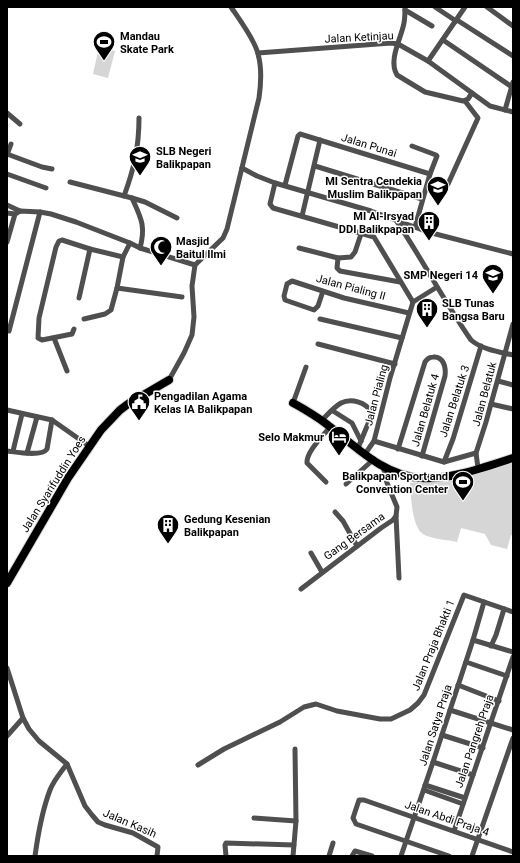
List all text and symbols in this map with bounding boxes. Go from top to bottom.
sports icon: Mandau Skate Park [91,29,117,62]
street label: Jalan Ketinjau [324,29,394,46]
place label: Mandau Skate Park [120,30,174,56]
street label: Jalan Punai [340,131,398,160]
school or university icon: SLB Negeri Balikpapan [127,144,153,177]
place label: SLB Negeri Balikpapan [156,145,211,171]
school or university icon: MI Sentra Cendekia Muslim Balikpapan [425,174,451,207]
place label: MI Sentra Cendekia Muslim Balikpapan [325,175,422,201]
building icon: MI Al-Irsyad DDI Balikpapan [416,209,442,242]
place label: MI Al-Irsyad DDI Balikpapan [339,210,414,236]
mosque icon: Masjid Baitul Ilmi [148,234,174,267]
place label: Masjid Baitul Ilmi [176,235,226,261]
school or university icon: SMP Negeri 14 [480,262,506,295]
place label: SMP Negeri 14 [404,269,479,282]
street label: Jalan Pialing II [315,272,387,303]
building icon: SLB Tunas Bangsa Baru [414,296,440,329]
place label: SLB Tunas Bangsa Baru [442,297,505,323]
street label: Jalan Belatuk [470,360,499,428]
street label: Jalan Pialing [362,363,391,427]
street label: Jalan Belatuk 3 [437,363,472,439]
street label: Jalan Belatuk 4 [409,372,442,448]
public building icon: Pengadilan Agama Kelas IA Balikpapan [126,389,152,422]
place label: Pengadilan Agama Kelas IA Balikpapan [154,390,252,416]
hotel icon: Selo Makmur [326,424,352,457]
place label: Selo Makmur [258,431,324,444]
street label: Jalan Syarifuddin Yoes [18,433,89,535]
sports icon: Balikpapan Sport and Convention Center [450,469,476,502]
place label: Balikpapan Sport and Convention Center [342,470,448,496]
street label: Gang Bersama [321,510,387,563]
building icon: Gedung Kesenian Balikpapan [155,512,181,545]
place label: Gedung Kesenian Balikpapan [184,513,271,539]
street label: Jalan Praja Bhakti 1 [409,598,458,693]
street label: Jalan Satya Praja [416,683,455,767]
street label: Jalan Pangreh Praja [452,693,497,790]
street label: Jalan Abdi Praja 4 [403,798,491,839]
street label: Jalan Kasih [101,806,158,841]

